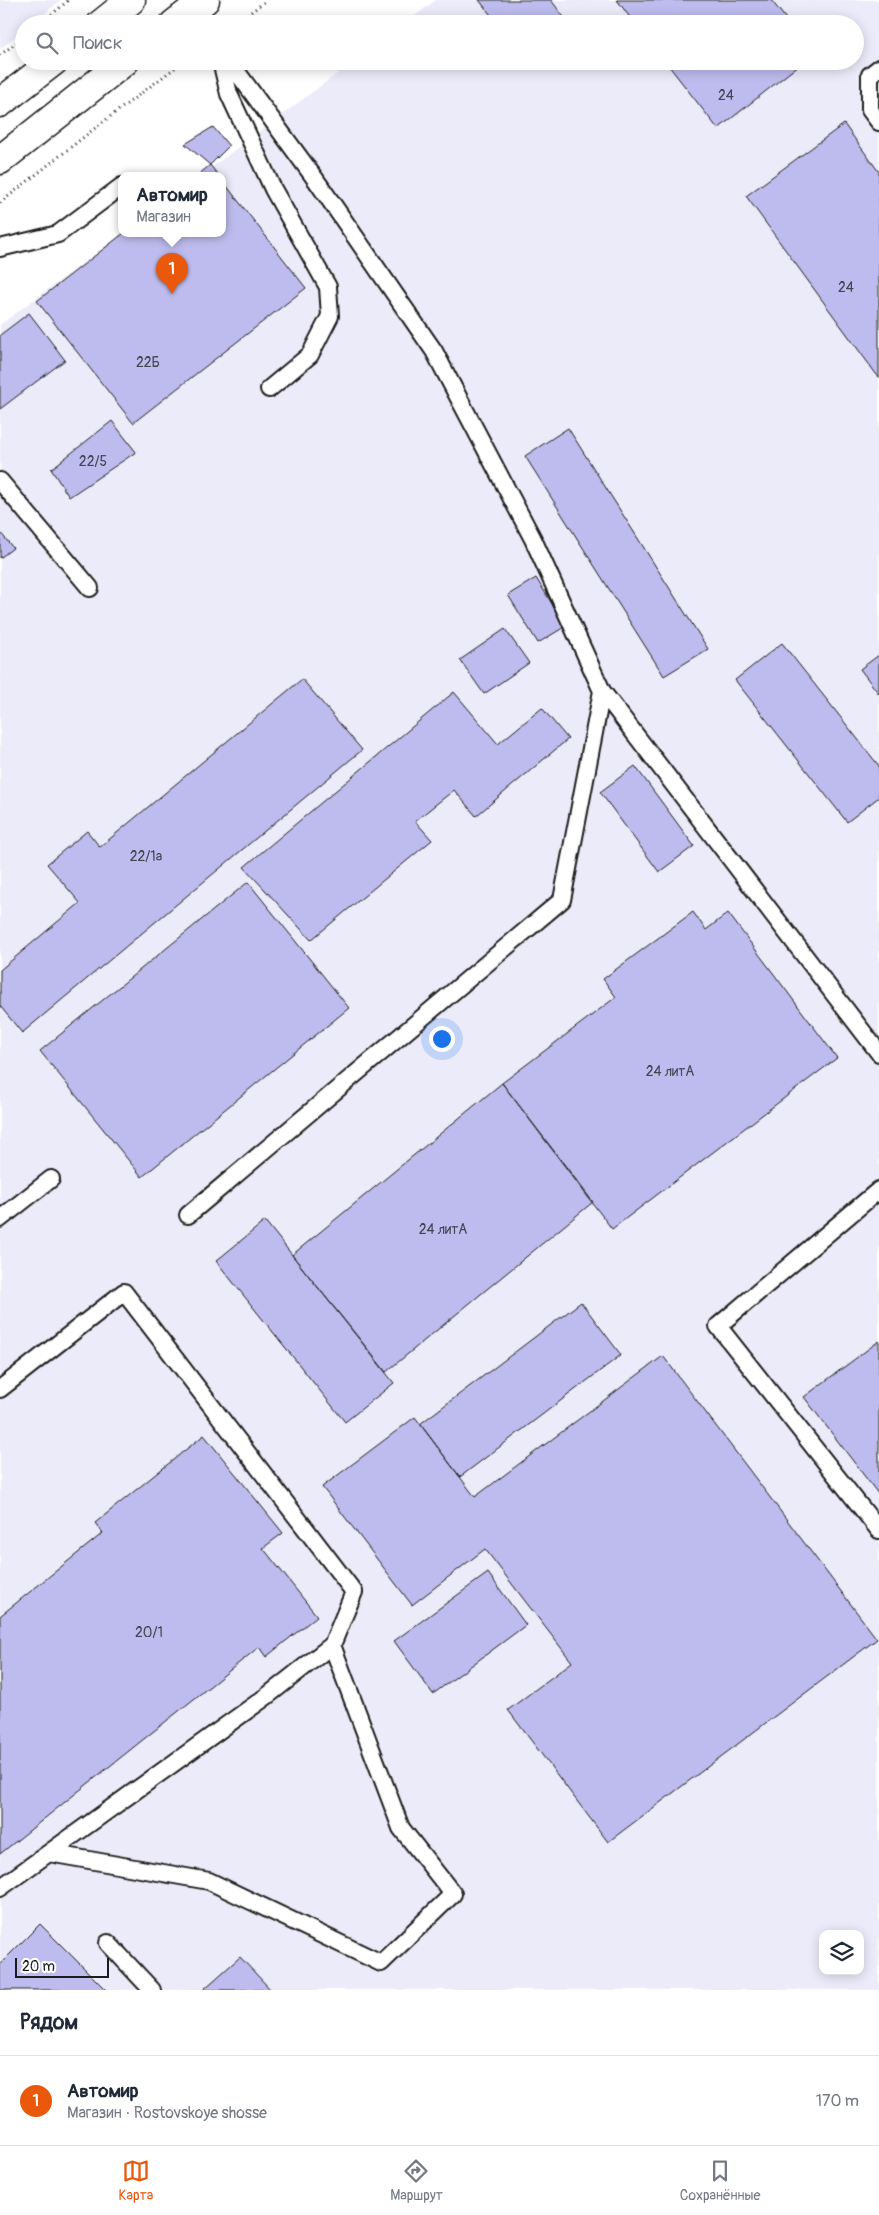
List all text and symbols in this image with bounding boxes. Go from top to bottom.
search box [15,15,864,70]
icon: search [33,29,61,57]
text: Поиск [73,31,123,55]
house number: 24 [718,87,734,104]
popup [118,172,226,237]
text: Автомир [136,183,208,207]
text: Магазин [136,207,191,227]
pin: 1 [156,253,188,294]
house number: 24 [838,279,854,296]
house number: 22Б [136,354,160,371]
house number: 22/5 [79,453,107,470]
house number: 22/1а [130,848,162,865]
your location [429,1026,455,1052]
house number: 24 литА [646,1063,694,1080]
house number: 24 литА [419,1221,467,1238]
house number: 20/1 [135,1624,163,1641]
map controls [819,1930,864,1975]
button: layers [819,1930,864,1975]
scale bar [15,1955,109,1978]
text: 20 m [22,1958,55,1975]
text: Рядом [20,2009,78,2036]
text: Автомир [67,2079,138,2103]
text: 1 [33,2091,39,2111]
text: 170 m [816,2091,859,2111]
text: Магазин · Rostovskoye shosse [67,2103,267,2123]
tab: Карта [118,2157,153,2204]
tab: Маршрут [390,2157,443,2204]
tab: Сохранённые [680,2157,761,2204]

